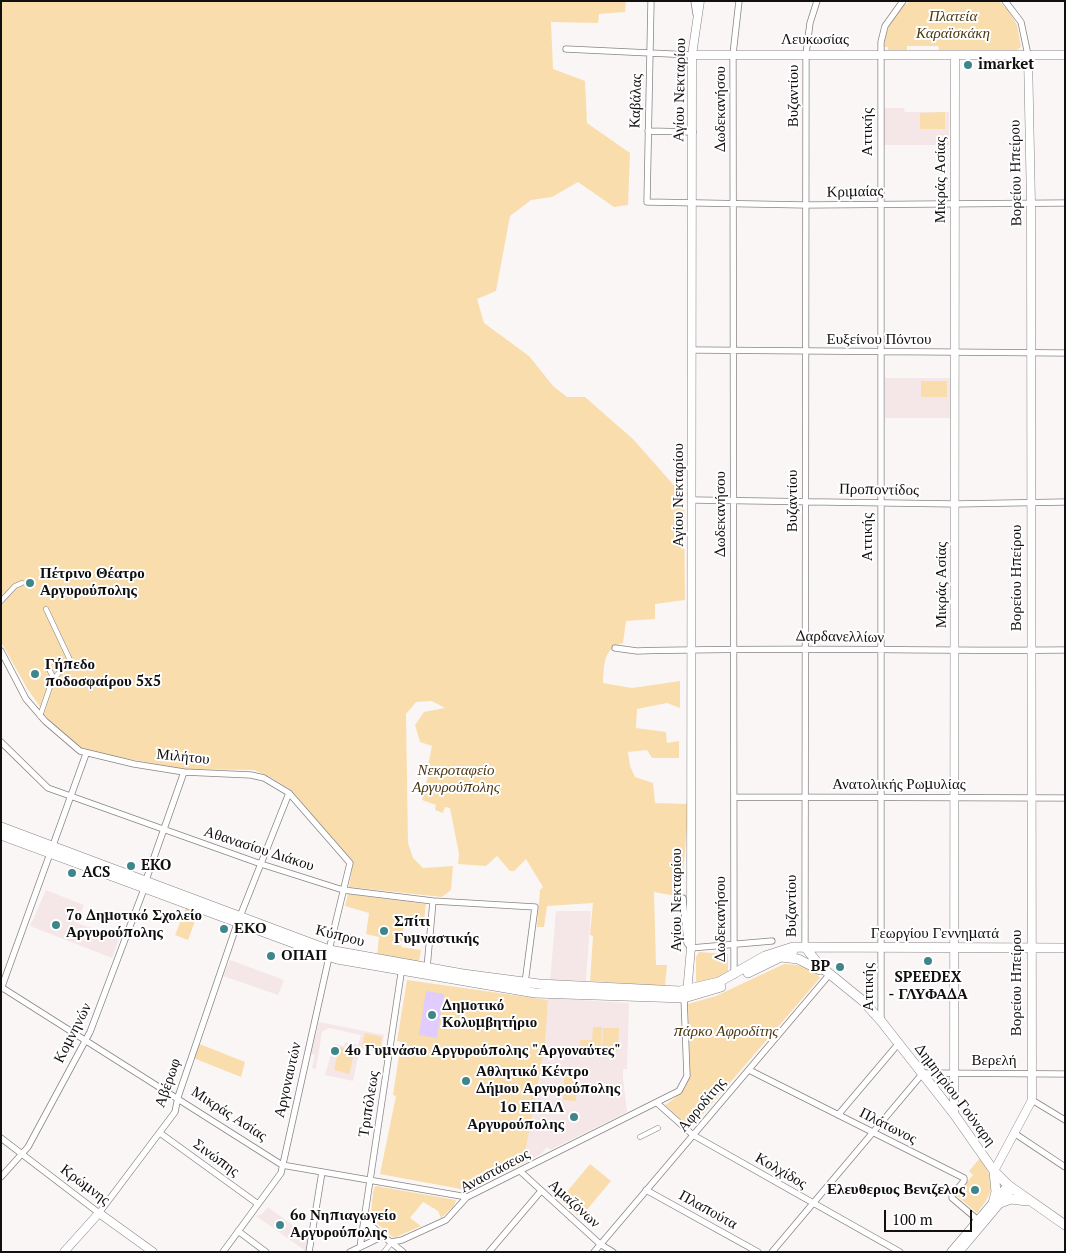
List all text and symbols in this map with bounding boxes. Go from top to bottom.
park label: Πλατεία Καραϊσκάκη [916,8,990,43]
street label: Λευκωσίας [781,31,849,49]
street label: Αγίου Νεκταρίου [670,38,690,142]
place label: imarket [978,56,1034,74]
marker: imarket [962,59,974,71]
street label: Βυζαντίου [785,65,803,127]
street label: Δωδεκανήσου [712,66,730,152]
street label: Καβάλας [626,73,646,129]
street label: Αττικής [859,108,877,156]
street label: Βορείου Ηπείρου [1006,120,1026,226]
street label: Μικράς Ασίας [932,137,950,223]
street label: Κριμαίας [827,183,883,201]
street label: Ευξείνου Πόντου [826,331,932,349]
street label: Αγίου Νεκταρίου [670,443,688,547]
street label: Βυζαντίου [784,470,802,532]
street label: Δωδεκανήσου [712,471,730,557]
street label: Προποντίδος [839,480,919,500]
street label: Αττικής [859,513,877,561]
street label: Βορείου Ηπείρου [1008,525,1026,631]
street label: Μικράς Ασίας [933,542,951,628]
place label: Πέτρινο Θέατρο Αργυρούπολης [40,565,145,600]
marker: Πέτρινο Θέατρο Αργυρούπολης [24,577,36,589]
street label: Δαρδανελλίων [796,627,884,647]
place label: Γήπεδο ποδοσφαίρου 5x5 [45,656,161,691]
marker: Γήπεδο ποδοσφαίρου 5x5 [29,668,41,680]
street label: Μιλήτου [156,745,210,769]
park label: Νεκροταφείο Αργυρούπολης [412,762,500,797]
street label: Ανατολικής Ρωμυλίας [832,776,966,794]
street label: Αθανασίου Διάκου [202,823,316,875]
street label: Αγίου Νεκταρίου [668,848,686,952]
place label: EKO [141,857,171,875]
marker: EKO [125,860,137,872]
place label: ACS [82,864,110,882]
marker: ACS [66,867,78,879]
street label: Βυζαντίου [783,875,801,937]
street label: Δωδεκανήσου [712,876,730,962]
place label: 7ο Δημοτικό Σχολείο Αργυρούπολης [66,907,202,942]
place label: Σπίτι Γυμναστικής [394,913,479,948]
marker: 7ο Δημοτικό Σχολείο Αργυρούπολης [50,919,62,931]
place label: ΕΚΟ [234,920,267,938]
street label: Κύπρου [314,921,366,951]
marker: ΕΚΟ [218,923,230,935]
marker: Σπίτι Γυμναστικής [378,925,390,937]
street label: Γεωργίου Γεννηματά [871,925,999,943]
street label: Βορείου Ηπείρου [1008,930,1026,1036]
place label: ΟΠΑΠ [281,947,327,965]
marker: ΟΠΑΠ [265,950,277,962]
marker: SPEEDEX - ΓΛΥΦΑΔΑ [922,955,934,967]
place label: BP [811,958,830,976]
marker: BP [834,961,846,973]
street label: Αττικής [860,963,878,1011]
place label: SPEEDEX - ΓΛΥΦΑΔΑ [888,969,968,1004]
place label: Δημοτικό Κολυμβητήριο [442,997,537,1032]
street label: Κομνηνών [50,1000,96,1066]
marker: Δημοτικό Κολυμβητήριο [426,1009,438,1021]
park label: πάρκο Αφροδίτης [674,1023,778,1041]
street label: Αργοναυτών [271,1040,305,1120]
street label: Δημητρίου Γούναρη [911,1040,999,1150]
place label: 4ο Γυμνάσιο Αργυρούπολης "Αργοναύτες" [345,1042,620,1060]
marker: 4ο Γυμνάσιο Αργυρούπολης "Αργοναύτες" [329,1045,341,1057]
street label: Βερελή [971,1052,1017,1070]
street label: Αβέρωφ [151,1056,185,1110]
place label: Αθλητικό Κέντρο Δήμου Αργυρούπολης [476,1063,620,1098]
street label: Τριπόλεως [355,1070,383,1138]
street label: Αφροδίτης [674,1074,730,1136]
marker: Αθλητικό Κέντρο Δήμου Αργυρούπολης [460,1075,472,1087]
street label: Μικράς Ασίας [188,1083,270,1145]
place label: 1o ΕΠΑΛ Αργυρούπολης [467,1099,564,1134]
street label: Πλάτωνος [856,1104,920,1148]
marker: 1o ΕΠΑΛ Αργυρούπολης [568,1111,580,1123]
street label: Σινώπης [190,1135,242,1181]
street label: Αναστάσεως [457,1145,533,1197]
street label: Κολχίδος [752,1149,810,1193]
street label: Κρώμνης [57,1161,113,1209]
street label: Αμαζόνων [544,1176,604,1232]
place label: Ελευθεριος Βενιζελος [827,1181,965,1199]
marker: Ελευθεριος Βενιζελος [969,1184,981,1196]
street label: Πλαπούτα [676,1187,740,1233]
scale bar [886,1200,974,1232]
place label: 6ο Νηπιαγωγείο Αργυρούπολης [290,1207,396,1242]
text: 100 m [892,1209,933,1229]
marker: 6ο Νηπιαγωγείο Αργυρούπολης [274,1219,286,1231]

